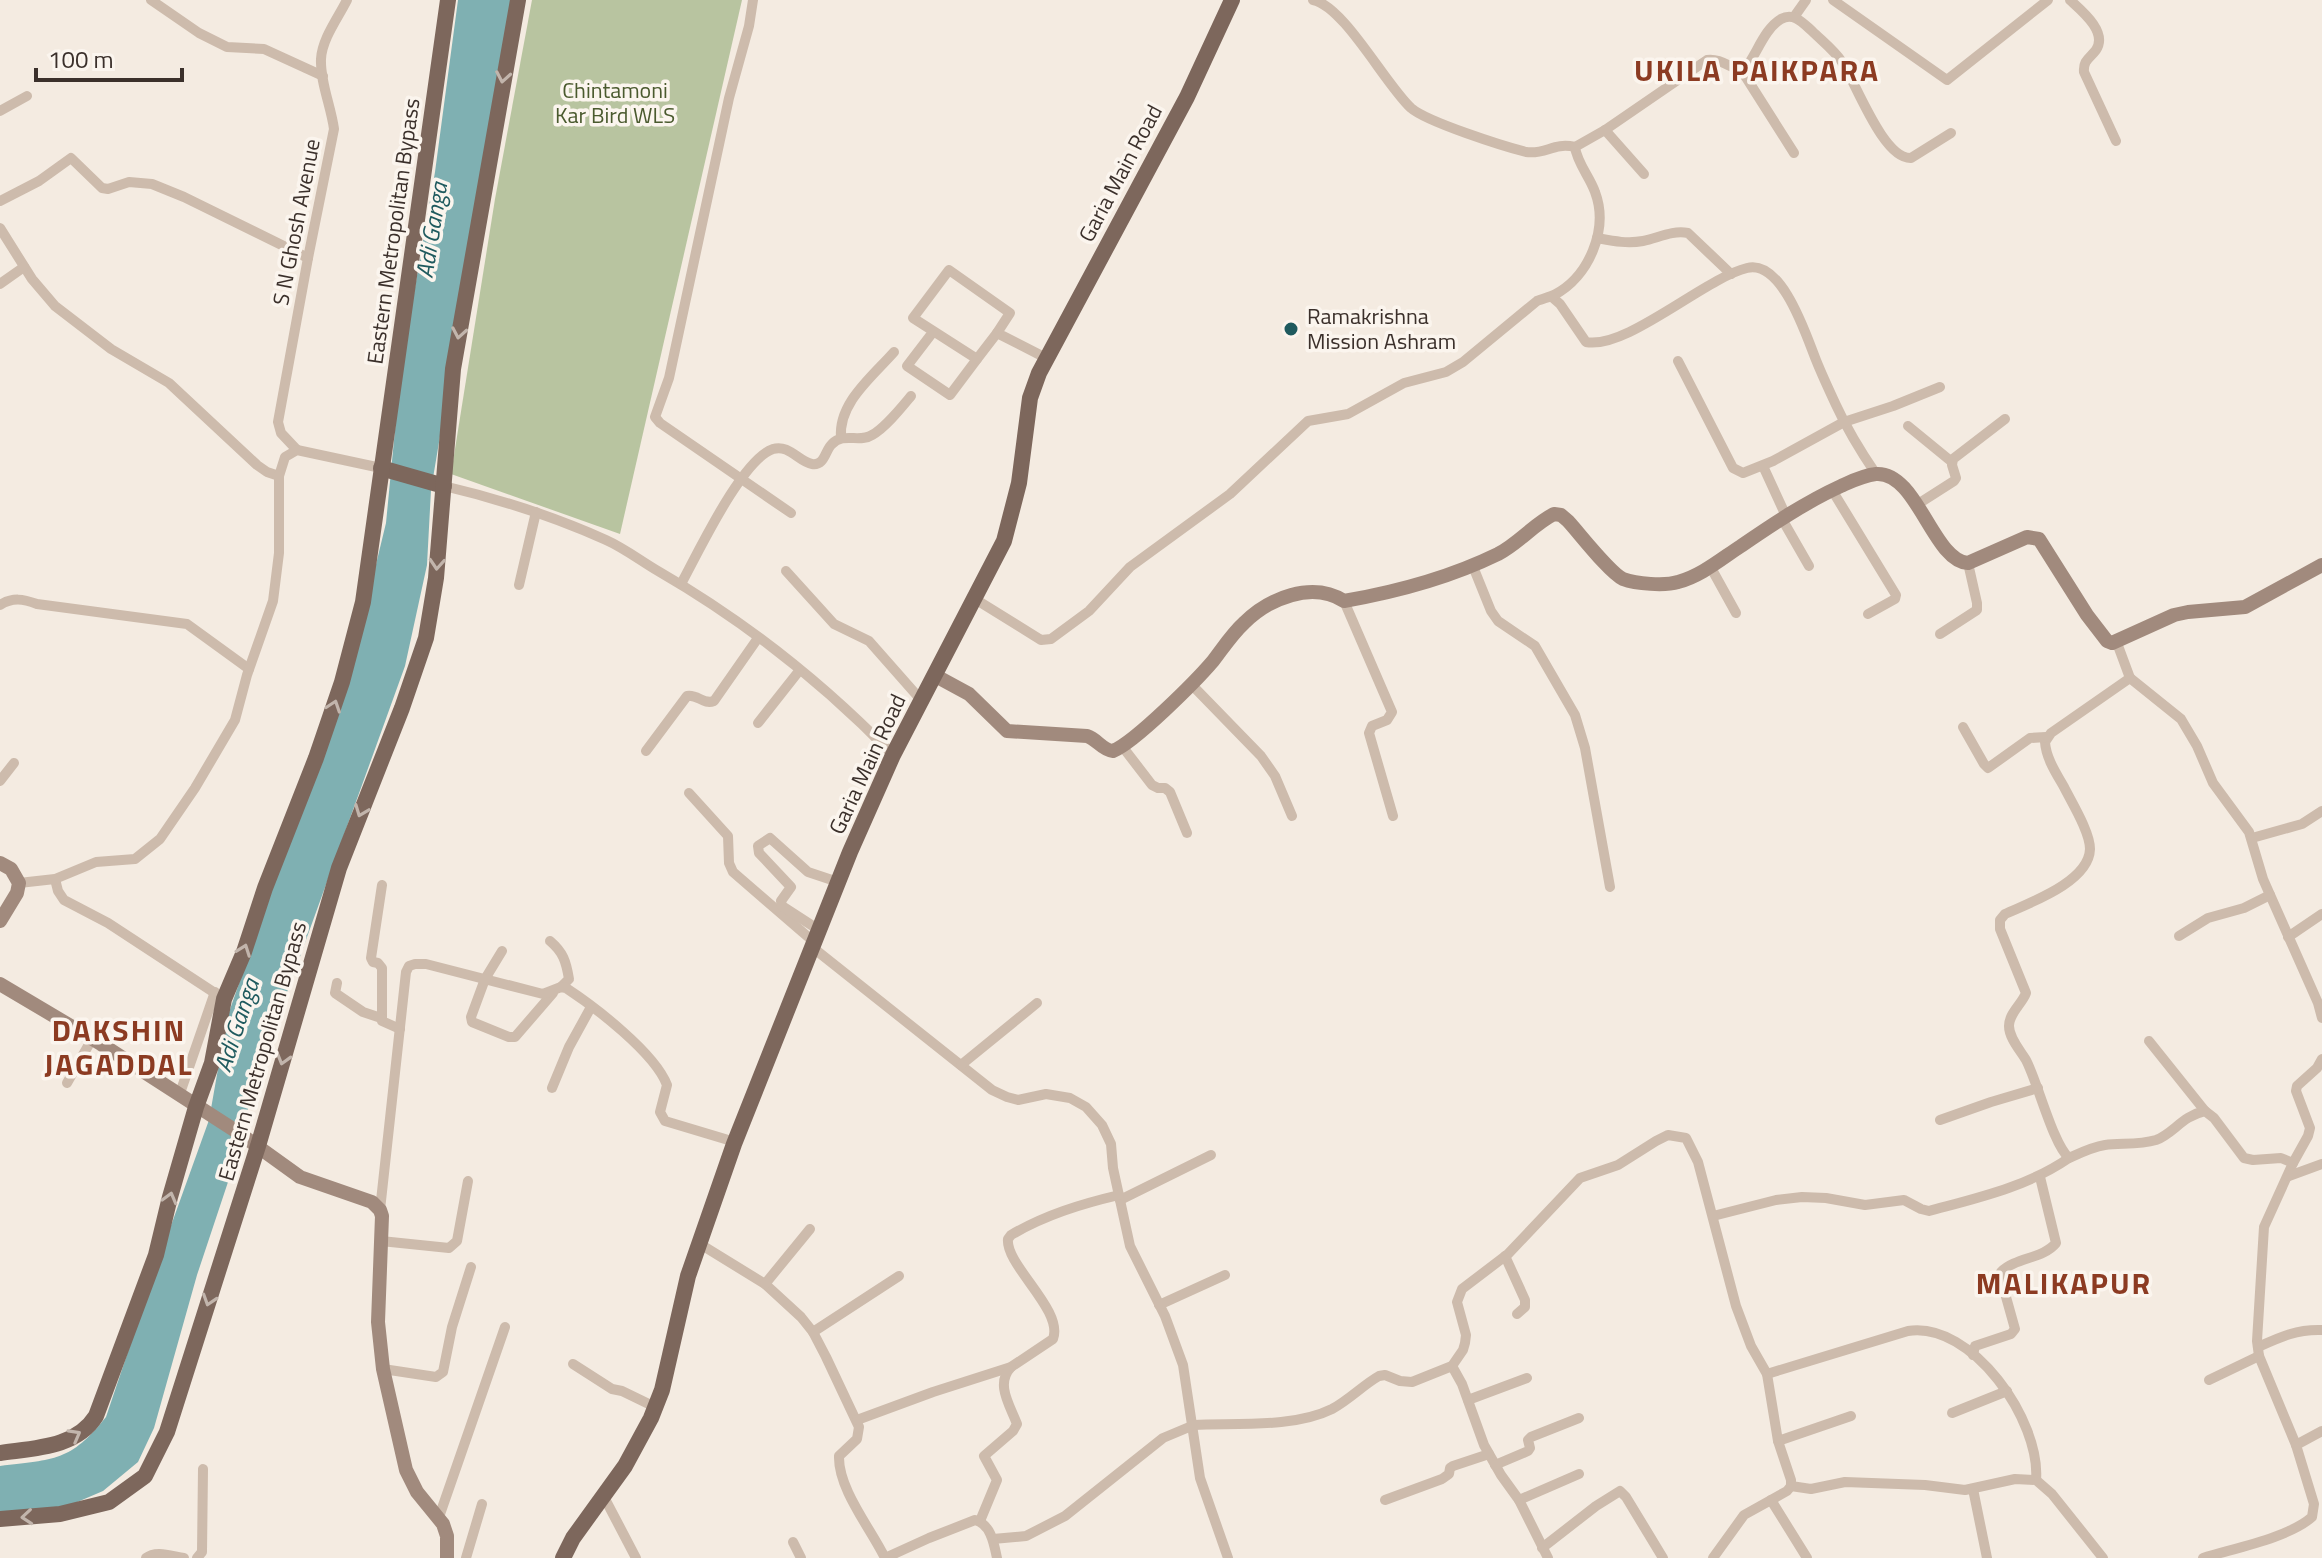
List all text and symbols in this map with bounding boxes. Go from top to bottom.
scale bar [36,32,182,82]
text: 100 m [48,41,114,77]
district label: UKILA PAIKPARA [1634,47,1880,93]
one-way arrow [496,70,513,83]
park label: Chintamoni Kar Bird WLS [555,73,675,132]
street label: Eastern Metropolitan Bypass [357,96,429,366]
street label: Garia Main Road [1069,98,1171,248]
street label: S N Ghosh Avenue [263,136,329,308]
water label: Adi Ganga [406,178,457,280]
place label: Ramakrishna Mission Ashram [1307,299,1456,358]
marker: Ramakrishna Mission Ashram [1282,320,1300,338]
one-way arrow [452,326,469,340]
one-way arrow [429,558,446,571]
street label: Garia Main Road [820,688,914,840]
one-way arrow [325,699,341,713]
one-way arrow [354,803,371,817]
street label: Eastern Metropolitan Bypass [209,917,315,1185]
one-way arrow [235,943,251,957]
water label: Adi Ganga [204,972,269,1076]
district label: DAKSHIN JAGADDAL [44,1007,194,1087]
one-way arrow [276,1051,292,1065]
one-way arrow [161,1191,178,1205]
district label: MALIKAPUR [1976,1260,2152,1306]
one-way arrow [202,1293,218,1307]
one-way arrow [66,1429,81,1445]
one-way arrow [20,1508,33,1525]

